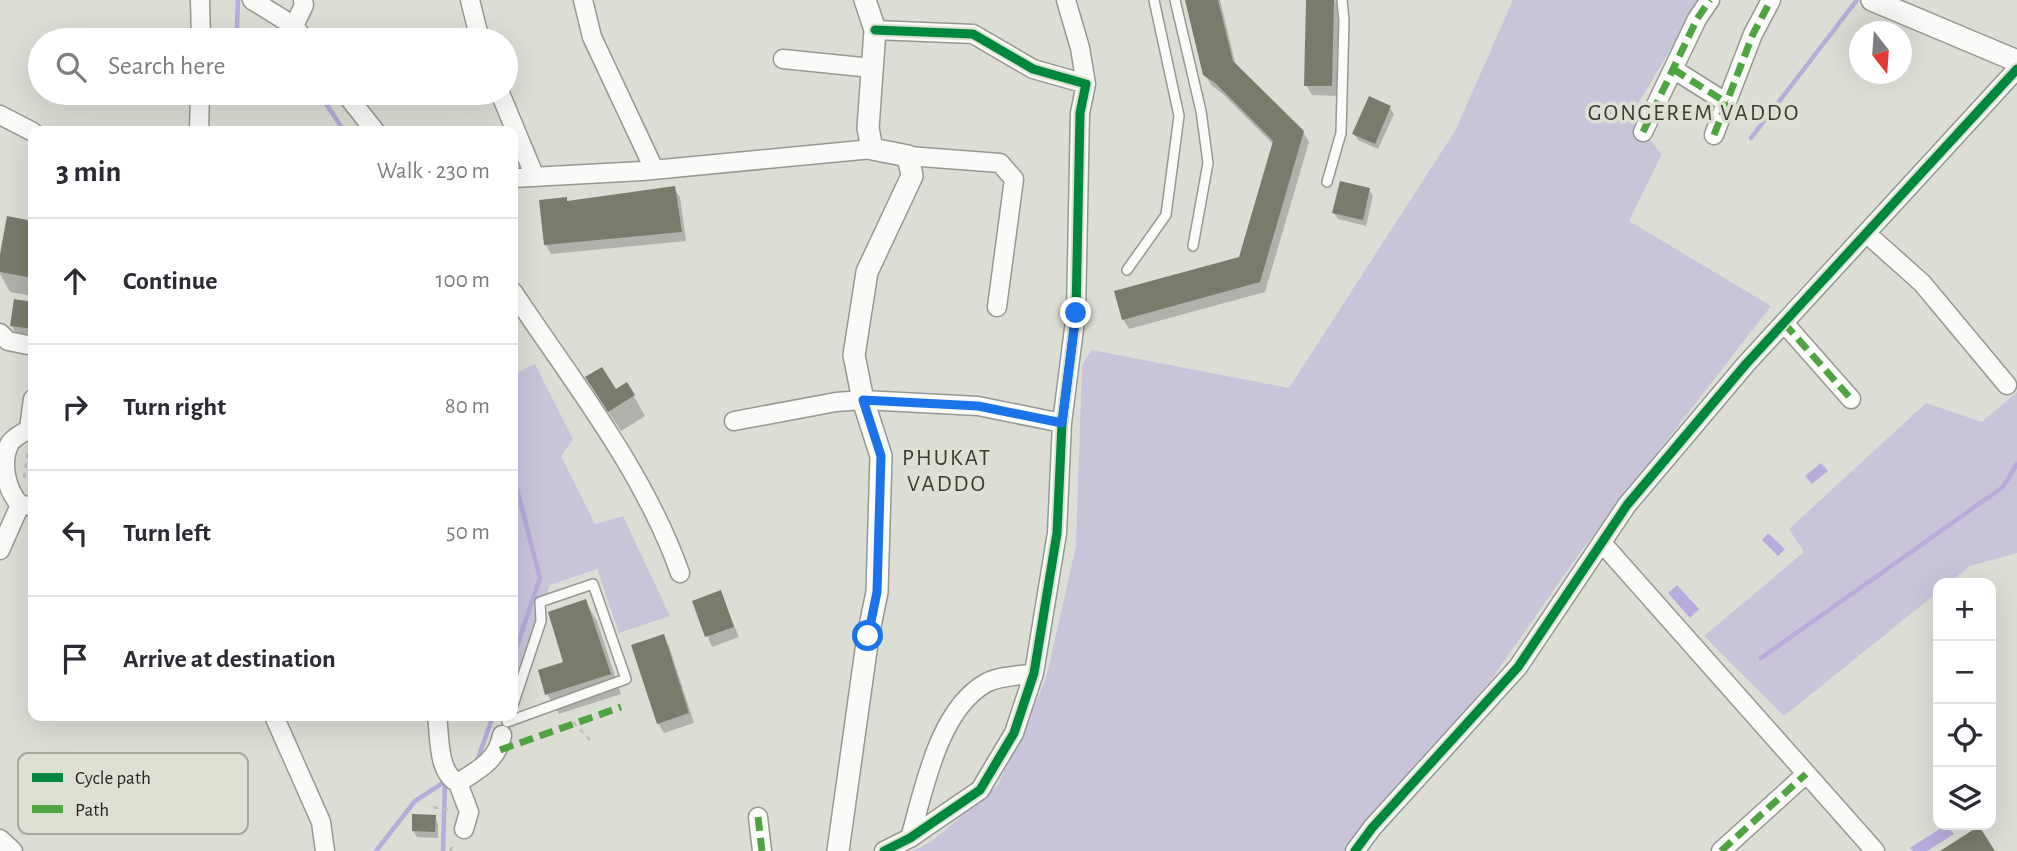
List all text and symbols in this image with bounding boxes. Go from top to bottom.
north arrow [1849,21,1912,84]
search box [28,28,518,105]
icon: search [52,48,90,86]
text: Search here [108,53,226,79]
district label: GONGEREM VADDO [1588,102,1800,125]
text: 3 min [56,157,121,187]
text: Walk · 230 m [377,160,490,183]
icon: ahead [56,262,94,300]
text: Continue [123,268,218,294]
text: 100 m [436,269,490,292]
route end [1060,297,1091,328]
icon: right [56,388,94,426]
text: Turn right [123,394,226,420]
text: 80 m [445,395,490,418]
district label: PHUKAT VADDO [902,447,992,496]
icon: left [56,514,94,552]
text: Turn left [123,520,211,546]
text: 50 m [446,521,490,544]
map controls [1933,578,1996,830]
button: + [1933,578,1996,641]
route start [852,620,883,651]
icon: arrive [56,640,94,678]
button: − [1933,641,1996,704]
text: Arrive at destination [123,646,336,672]
button: locate [1933,704,1996,767]
legend [18,753,248,834]
button: layers [1933,767,1996,830]
text: Cycle path [75,769,151,788]
text: Path [75,801,109,820]

